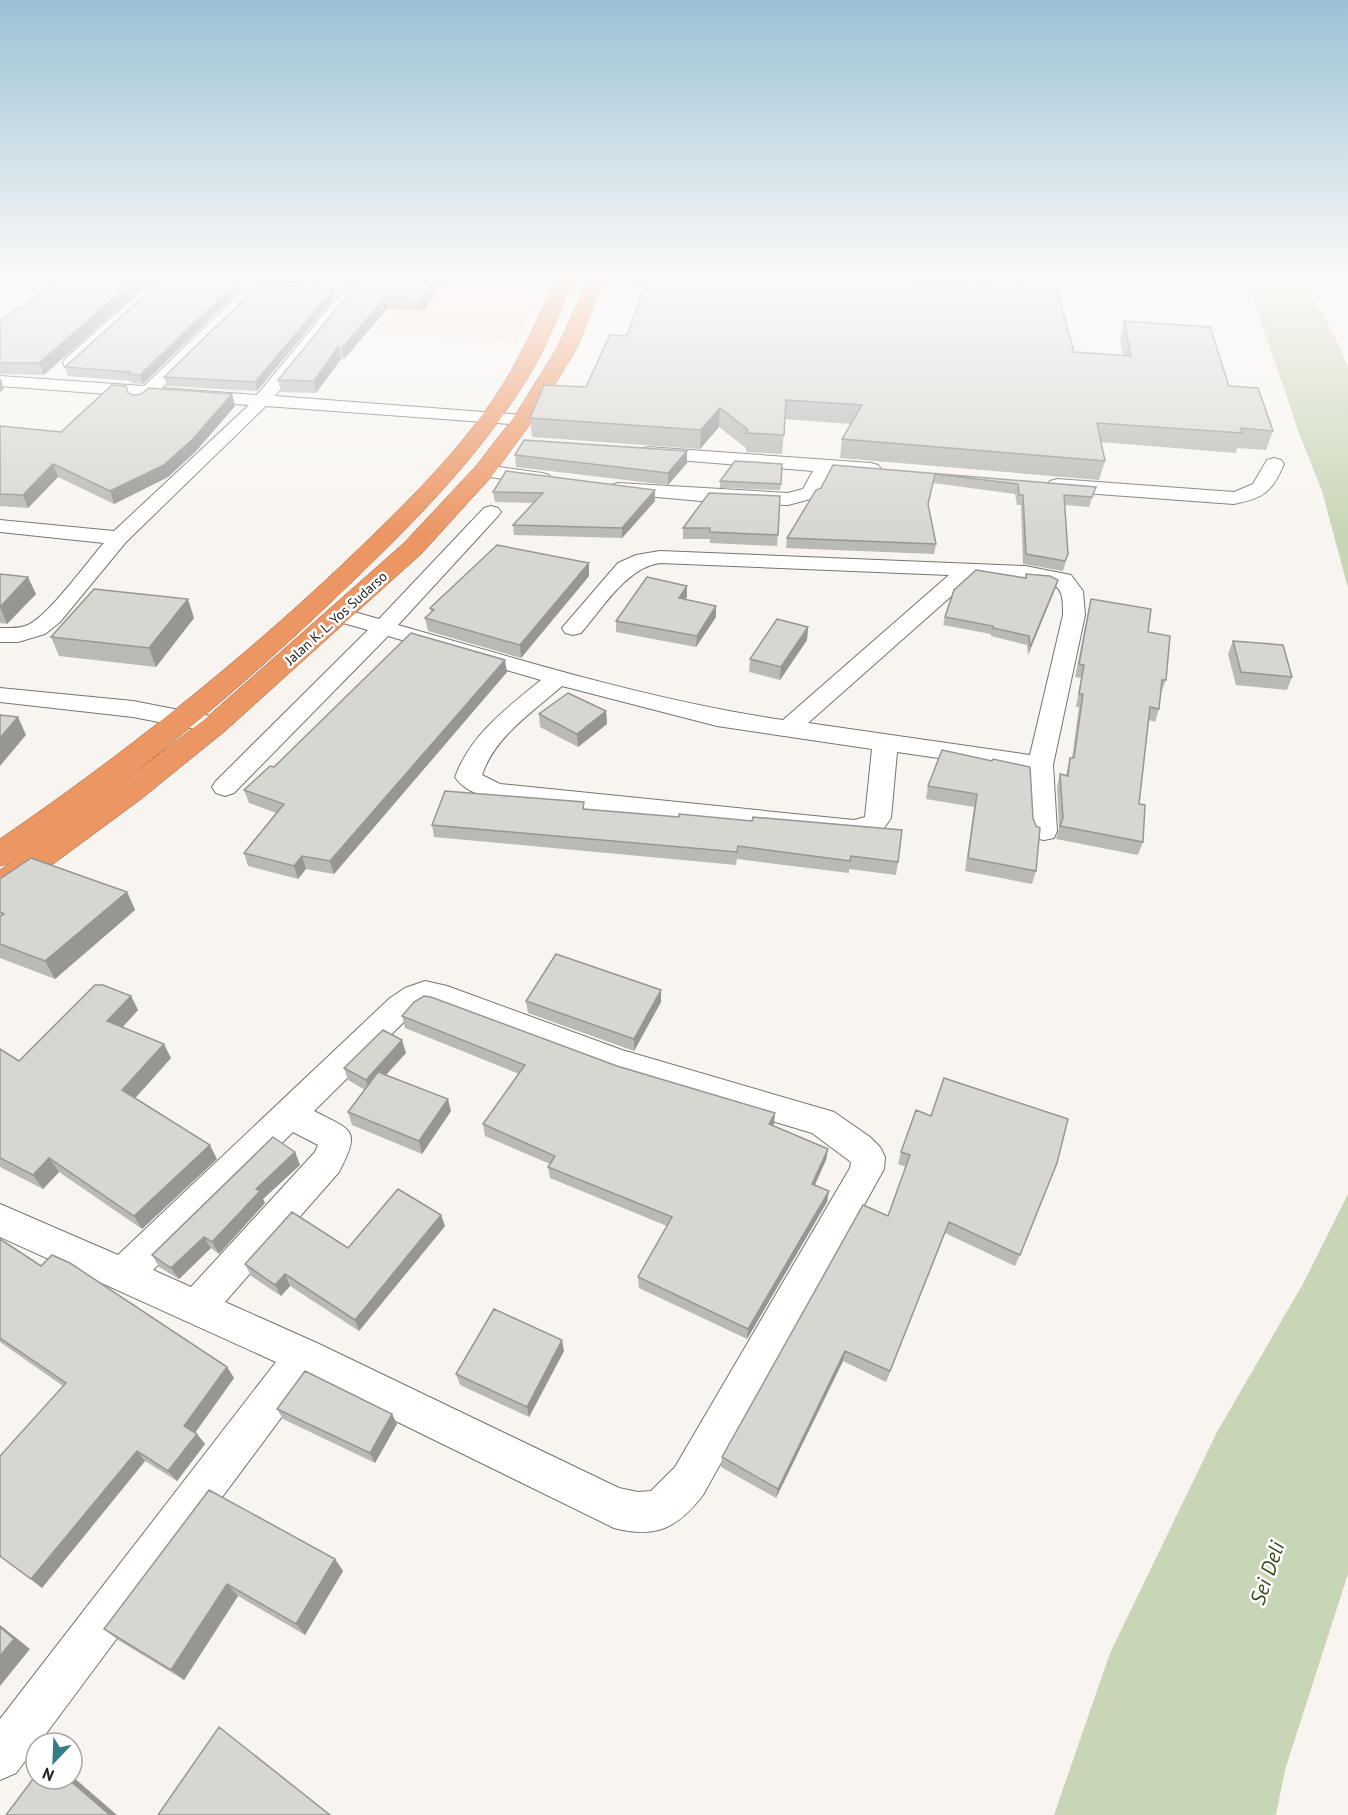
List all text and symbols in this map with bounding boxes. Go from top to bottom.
street label: Jalan K. L. Yos Sudarso [280,567,391,669]
water label: Sei Deli [1244,1537,1291,1608]
north arrow [24,1731,84,1791]
text: N [39,1764,57,1786]

